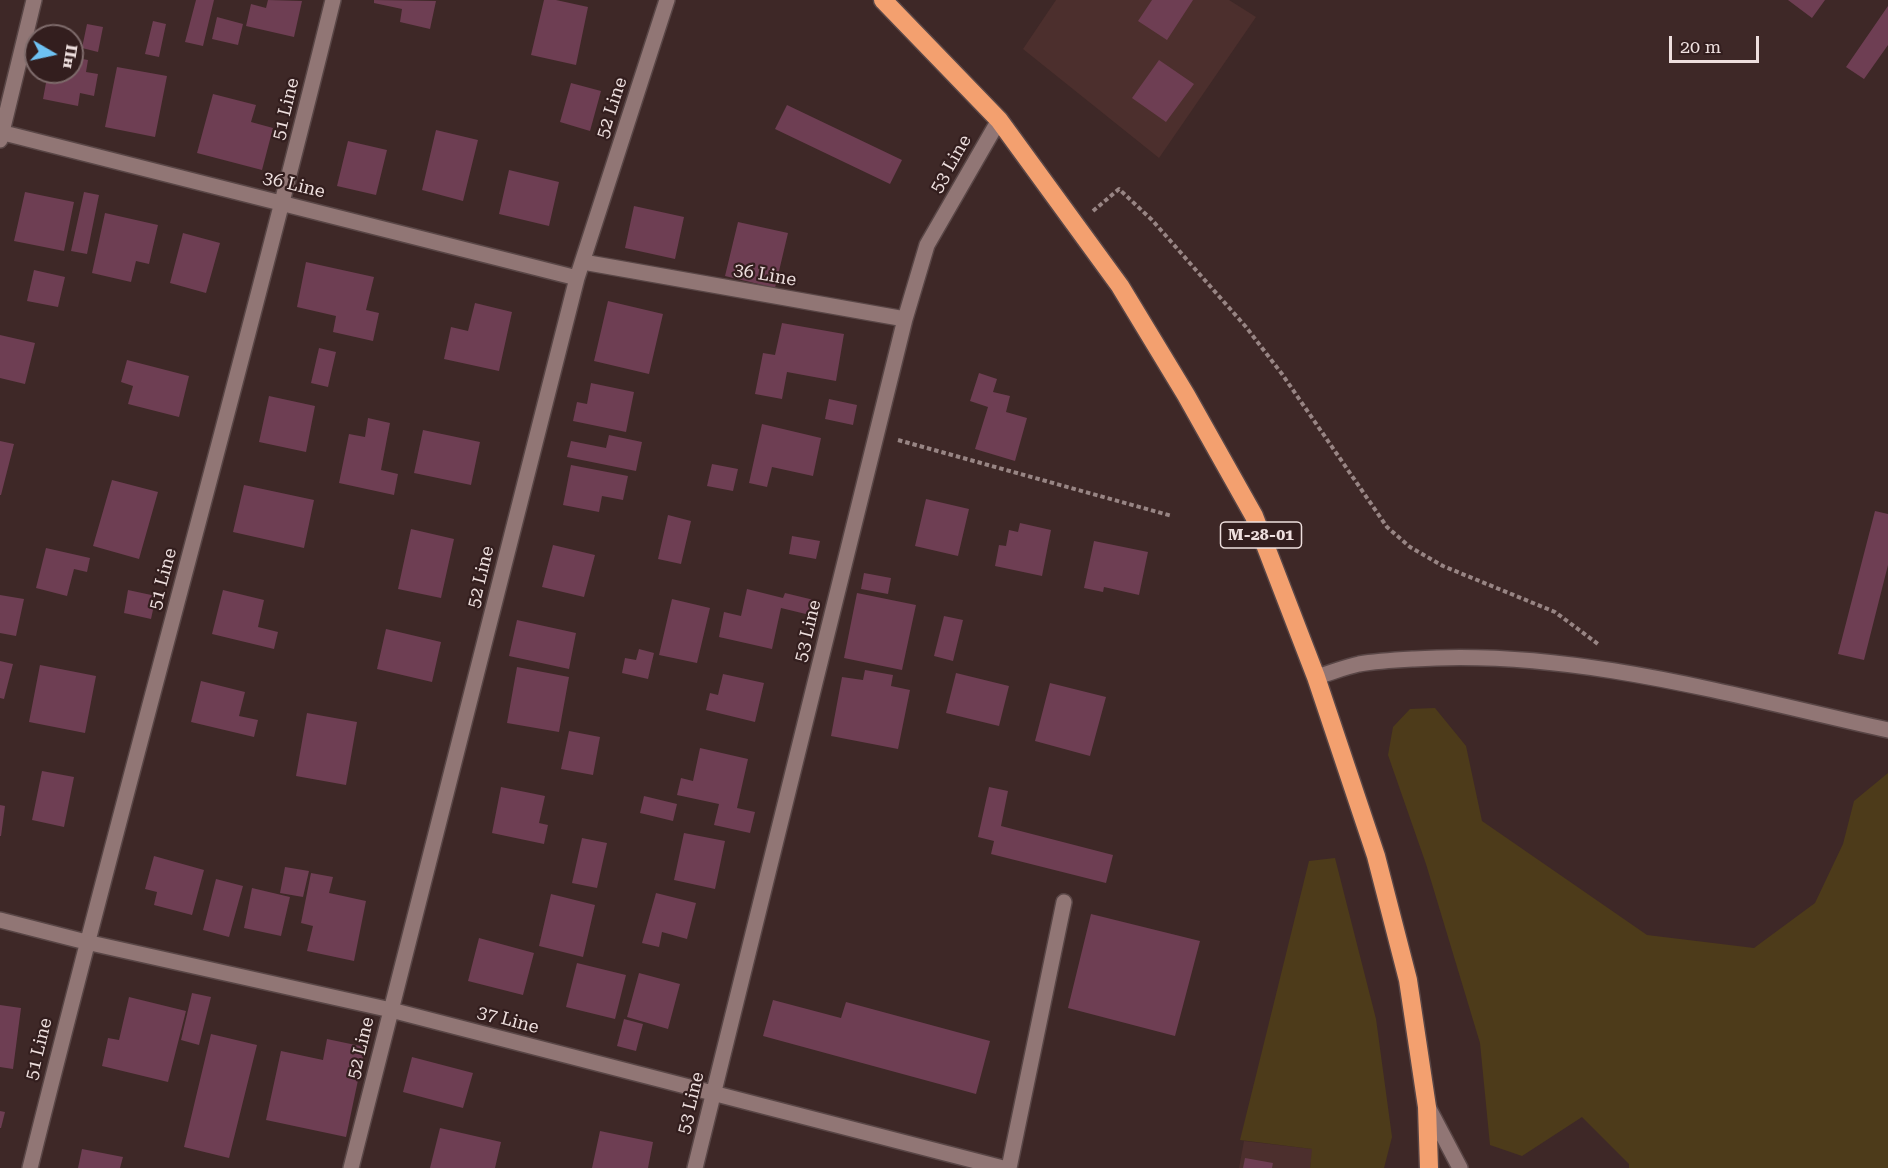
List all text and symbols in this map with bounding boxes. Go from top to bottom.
north arrow [24,24,84,84]
scale bar [1672,24,1762,62]
text: 20 m [1680,36,1721,57]
text: Пн [59,43,82,70]
street label: 52 Line [592,75,632,141]
street label: 51 Line [268,76,304,142]
street label: 53 Line [926,131,976,197]
street label: 36 Line [261,167,327,203]
street label: 36 Line [732,259,798,291]
road number: М-28-01 [1220,522,1302,548]
street label: 52 Line [463,544,499,610]
street label: 51 Line [144,546,182,612]
street label: 53 Line [790,598,826,664]
street label: 37 Line [475,1001,541,1039]
street label: 52 Line [343,1015,379,1081]
street label: 51 Line [21,1016,57,1082]
street label: 53 Line [673,1070,709,1136]

